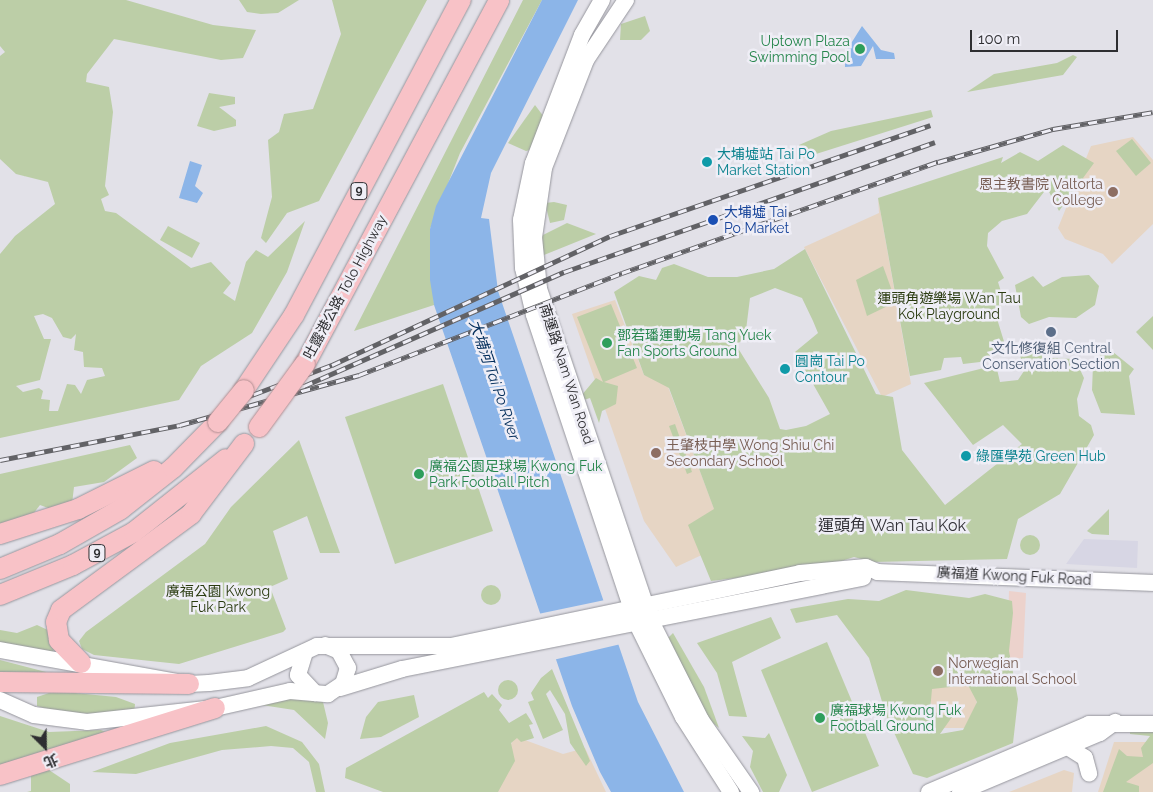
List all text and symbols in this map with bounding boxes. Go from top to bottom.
scale bar [973,20,1120,52]
text: 100 m [978,30,1020,48]
place label: Uptown Plaza Swimming Pool [749,33,850,65]
marker: Uptown Plaza Swimming Pool [854,43,866,55]
place label: 大埔墟站 Tai Po Market Station [717,146,815,178]
marker: 大埔墟站 Tai Po Market Station [701,156,713,168]
place label: 恩主教書院 Valtorta College [979,176,1103,208]
road number: 9 [350,182,368,200]
marker: 恩主教書院 Valtorta College [1107,186,1119,198]
place label: 大埔墟 Tai Po Market [724,204,789,236]
street label: 吐露港公路 Tolo Highway [300,212,390,362]
marker: 大埔墟 Tai Po Market [706,213,720,227]
park label: 運頭角遊樂場 Wan Tau Kok Playground [877,290,1021,322]
street label: 南運路 Nam Wan Road [536,301,598,447]
water label: 大埔河 Tai Po River [465,317,523,443]
marker: 文化修復組 Central Conservation Section [1045,326,1057,338]
place label: 鄧若璠運動場 Tang Yuek Fan Sports Ground [617,327,772,360]
marker: 鄧若璠運動場 Tang Yuek Fan Sports Ground [601,337,613,349]
place label: 文化修復組 Central Conservation Section [982,340,1120,372]
place label: 圓崗 Tai Po Contour [795,353,865,386]
marker: 圓崗 Tai Po Contour [779,363,791,375]
place label: 王肇枝中學 Wong Shiu Chi Secondary School [666,437,834,470]
marker: 王肇枝中學 Wong Shiu Chi Secondary School [650,447,662,459]
place label: 綠匯學苑 Green Hub [976,448,1106,464]
marker: 綠匯學苑 Green Hub [960,450,972,462]
place label: 廣福公園足球場 Kwong Fuk Park Football Pitch [429,458,602,491]
marker: 廣福公園足球場 Kwong Fuk Park Football Pitch [413,468,425,480]
district label: 運頭角 Wan Tau Kok [818,516,966,536]
road number: 9 [88,544,106,562]
street label: 廣福道 Kwong Fuk Road [936,564,1092,588]
park label: 廣福公園 Kwong Fuk Park [166,583,270,616]
place label: Norwegian International School [948,655,1077,688]
marker: Norwegian International School [932,665,944,677]
place label: 廣福球場 Kwong Fuk Football Ground [830,702,961,734]
marker: 廣福球場 Kwong Fuk Football Ground [814,712,826,724]
north arrow [20,722,70,772]
text: 北 [41,751,60,771]

